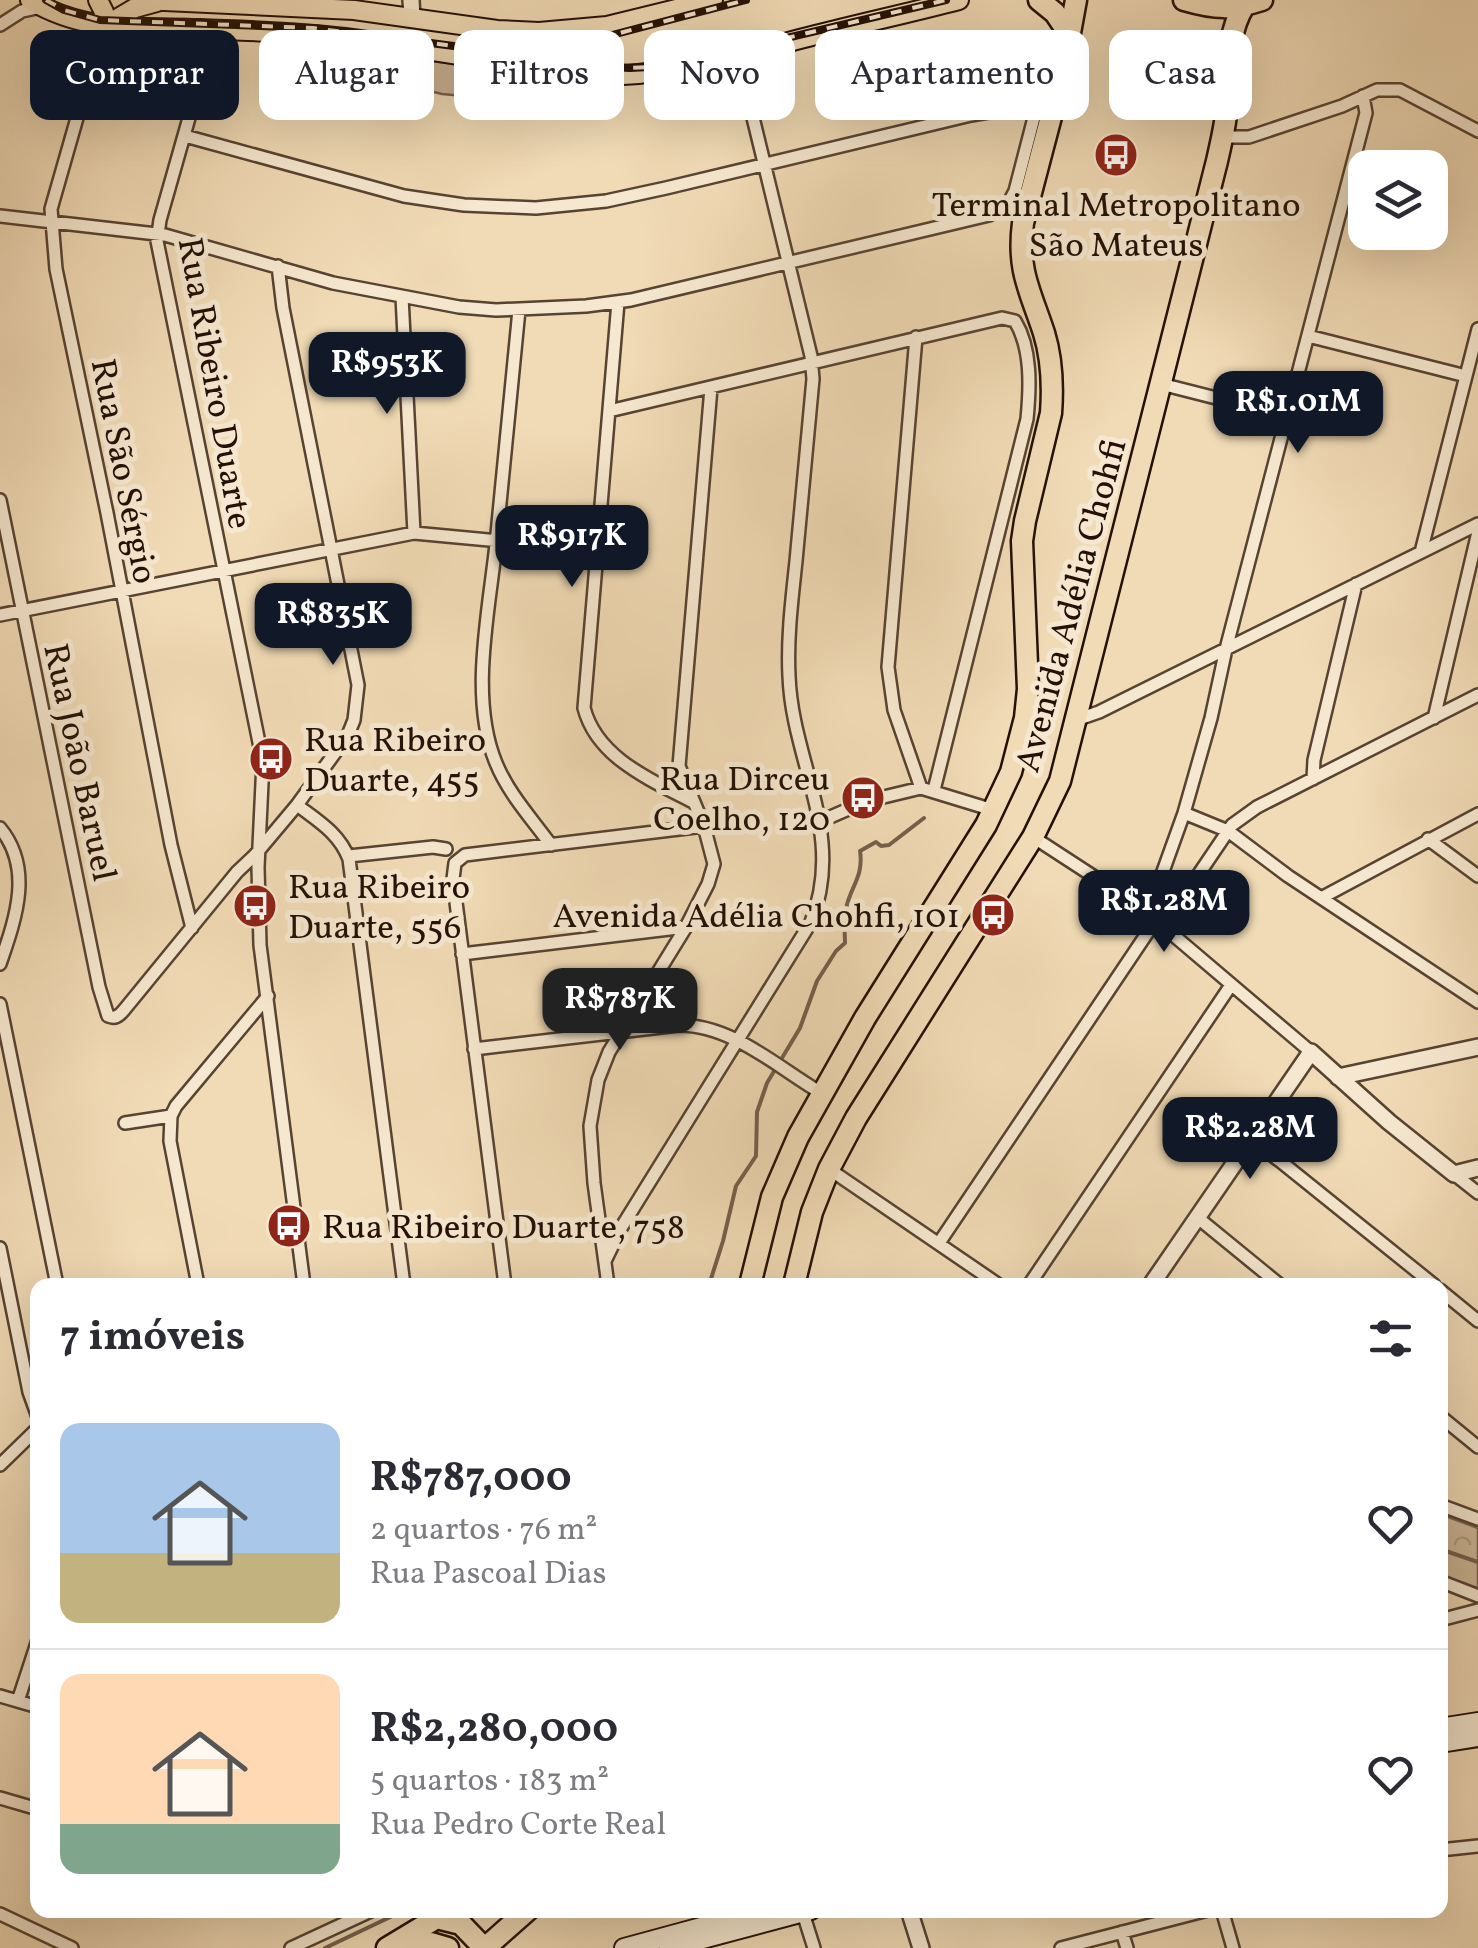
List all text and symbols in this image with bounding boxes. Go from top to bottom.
chip: Comprar [30,30,239,120]
chip: Alugar [259,30,434,120]
chip: Filtros [454,30,624,120]
chip: Novo [644,30,795,120]
chip: Apartamento [815,30,1089,120]
chip: Casa [1109,30,1252,120]
bus stop icon: Terminal Metropolitano São Mateus [1093,132,1139,178]
map controls [1348,150,1448,250]
button: layers [1348,150,1448,250]
place label: Terminal Metropolitano São Mateus [931,183,1301,271]
street label: Rua Ribeiro Duarte [164,234,262,533]
pin: R$953K [306,332,468,417]
text: R$953K [331,342,443,386]
street label: Rua São Sérgio [77,355,167,588]
pin: R$1.01M [1206,371,1390,456]
text: R$1.01M [1235,381,1361,425]
street label: Avenida Adélia Chohfi [1005,434,1141,778]
pin: R$917K [491,505,653,590]
text: R$917K [517,515,627,559]
pin: R$835K [252,583,414,668]
text: R$835K [277,593,389,637]
street label: Rua João Baruel [29,639,127,886]
place label: Rua Ribeiro Duarte, 455 [304,718,486,806]
bus stop icon: Rua Ribeiro Duarte, 455 [248,736,294,782]
place label: Rua Dirceu Coelho, 120 [653,757,830,845]
bus stop icon: Rua Dirceu Coelho, 120 [840,775,886,821]
place label: Rua Ribeiro Duarte, 556 [288,865,470,953]
pin: R$1.28M [1072,870,1256,955]
text: R$1.28M [1100,880,1228,924]
bus stop icon: Rua Ribeiro Duarte, 556 [232,883,278,929]
bus stop icon: Avenida Adélia Chohfi, 101 [970,892,1016,938]
place label: Avenida Adélia Chohfi, 101 [552,894,960,942]
pin: R$787K [539,968,701,1053]
text: R$787K [564,978,676,1022]
pin: R$2.28M [1158,1097,1342,1182]
text: R$2.28M [1184,1107,1316,1151]
bus stop icon: Rua Ribeiro Duarte, 758 [266,1203,312,1249]
place label: Rua Ribeiro Duarte, 758 [322,1205,685,1253]
text: 7 imóveis [60,1309,245,1368]
icon: filters [1363,1311,1418,1366]
text: R$787,000 [370,1450,572,1509]
icon: home [140,1463,260,1583]
icon: heart [1363,1496,1418,1551]
text: 2 quartos · 76 m² [370,1509,597,1553]
text: Rua Pascoal Dias [370,1553,606,1597]
text: R$2,280,000 [370,1701,618,1760]
icon: home [140,1714,260,1834]
icon: heart [1363,1747,1418,1802]
text: 5 quartos · 183 m² [370,1760,609,1804]
text: Rua Pedro Corte Real [370,1804,666,1848]

